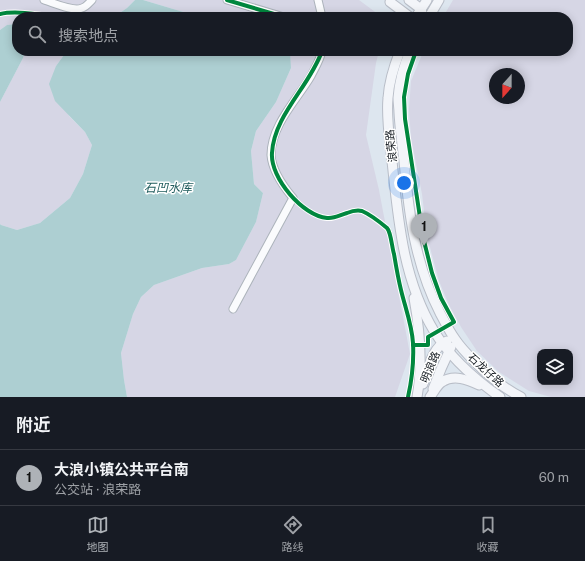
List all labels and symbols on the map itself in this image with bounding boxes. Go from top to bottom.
north arrow [489,68,525,104]
street label: 浪荣路 [383,129,399,163]
your location [394,173,414,193]
water label: 石凹水库 [144,181,194,195]
pin: 1 [411,213,437,246]
street label: 明浪路 [418,349,442,385]
street label: 石龙仔路 [466,351,506,389]

